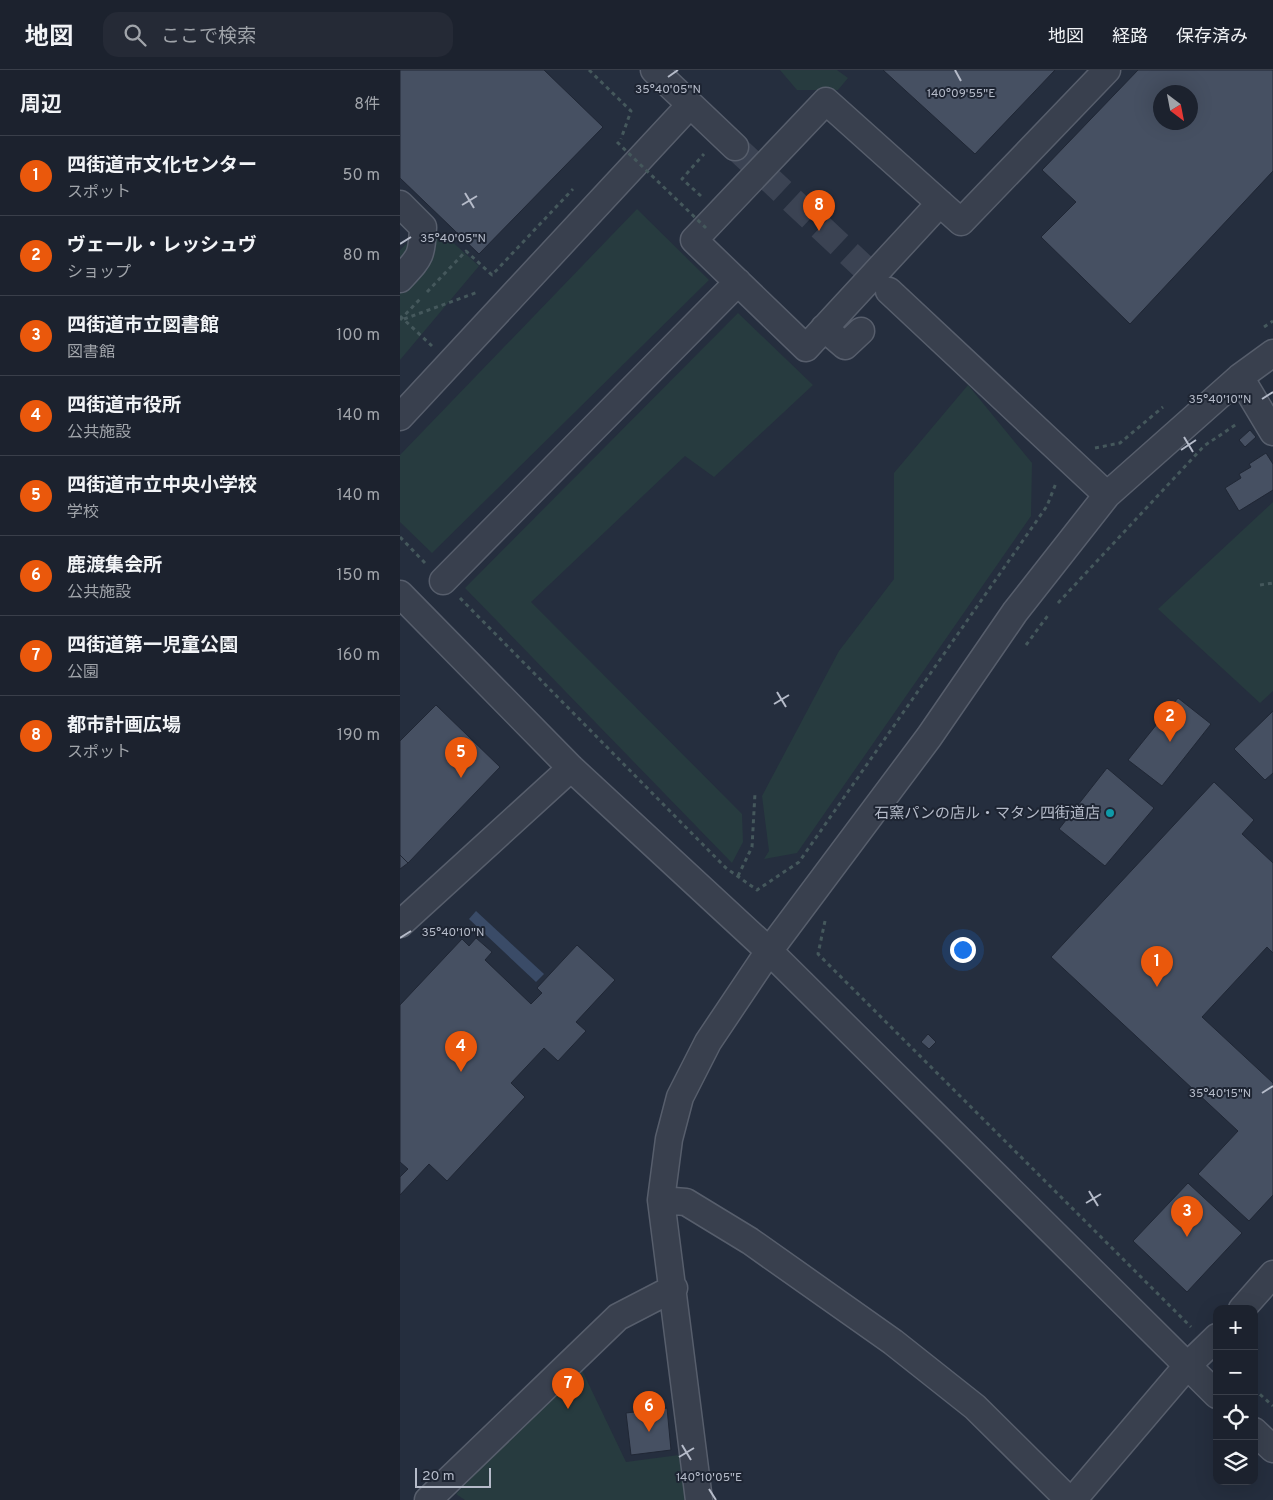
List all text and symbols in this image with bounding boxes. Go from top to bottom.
search box [103,12,453,57]
icon: search [121,21,149,49]
text: 地図 [25,23,73,53]
text: ここで検索 [161,25,256,49]
text: 地図 [1048,26,1084,49]
text: 経路 [1112,26,1148,49]
text: 保存済み [1176,26,1248,49]
text: 35°40'05"N [635,82,701,98]
north arrow [1153,85,1198,130]
text: 140°09'55"E [927,86,995,102]
text: 周辺 [20,92,62,119]
text: 8件 [354,95,380,115]
text: 四街道市文化センター [67,154,257,178]
text: 1 [33,166,39,186]
text: 50 m [343,166,380,186]
text: スポット [67,183,131,203]
pin: 8 [803,190,835,231]
text: 35°40'05"N [420,231,486,247]
text: ヴェール・レッシュヴ [67,234,257,258]
text: 2 [31,246,41,266]
text: 80 m [343,246,380,266]
text: ショップ [67,263,131,283]
text: 四街道市立図書館 [67,314,219,338]
text: 3 [31,326,41,346]
text: 100 m [336,326,380,346]
text: 図書館 [67,343,115,363]
text: 35°40'10"N [1189,392,1251,408]
text: 四街道市役所 [67,394,181,418]
text: 4 [31,406,41,426]
text: 140 m [337,406,380,426]
text: 公共施設 [67,423,131,443]
text: 四街道市立中央小学校 [67,474,257,498]
text: 5 [31,486,41,506]
text: 140 m [337,486,380,506]
text: 学校 [67,503,99,523]
text: 鹿渡集会所 [67,554,162,578]
text: 6 [31,566,41,586]
text: 150 m [337,566,380,586]
text: 公共施設 [67,583,131,603]
text: 四街道第一児童公園 [67,634,238,658]
text: 7 [32,646,40,666]
text: 160 m [337,646,380,666]
text: 公園 [67,663,99,683]
pin: 2 [1154,701,1186,742]
text: 都市計画広場 [67,714,181,738]
text: 8 [31,726,41,746]
text: 190 m [337,726,380,746]
pin: 5 [445,737,477,778]
text: スポット [67,743,131,763]
place label: 石窯パンの店ル・マタン四街道店 [874,805,1100,824]
marker: 石窯パンの店ル・マタン四街道店 [1104,807,1116,819]
text: 35°40'10"N [422,925,484,941]
your location [950,937,976,963]
pin: 1 [1141,946,1173,987]
pin: 4 [445,1031,477,1072]
text: 35°40'15"N [1189,1086,1251,1102]
pin: 3 [1171,1196,1203,1237]
map controls [1213,1305,1258,1485]
button: + [1213,1305,1258,1350]
button: − [1213,1350,1258,1395]
pin: 7 [552,1368,584,1409]
pin: 6 [633,1391,665,1432]
button: locate [1213,1395,1258,1440]
button: layers [1213,1440,1258,1485]
scale bar [415,1465,491,1488]
text: 20 m [422,1468,455,1485]
text: 140°10'05"E [676,1470,742,1486]

